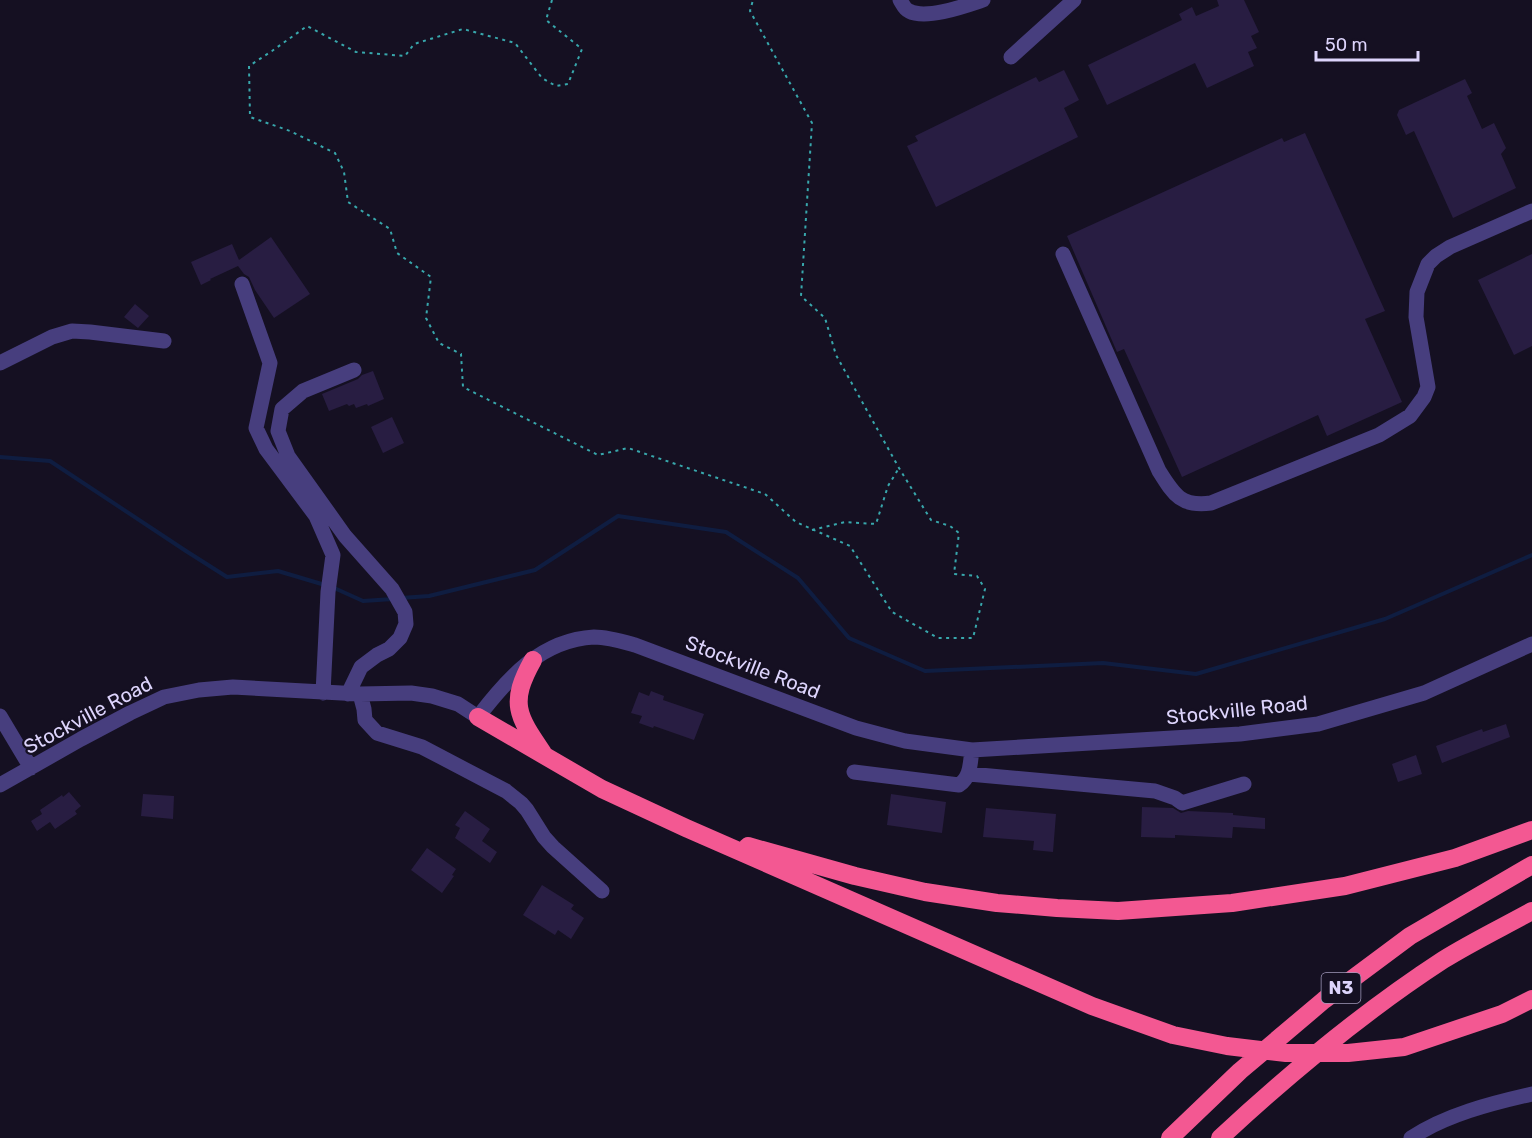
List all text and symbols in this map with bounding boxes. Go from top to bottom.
scale bar [1316,24,1418,62]
text: 50 m [1325,34,1368,56]
street label: Stockville Road [682,630,824,704]
street label: Stockville Road [20,671,156,759]
street label: Stockville Road [1165,691,1309,729]
road number: N3 [1322,973,1360,1003]

